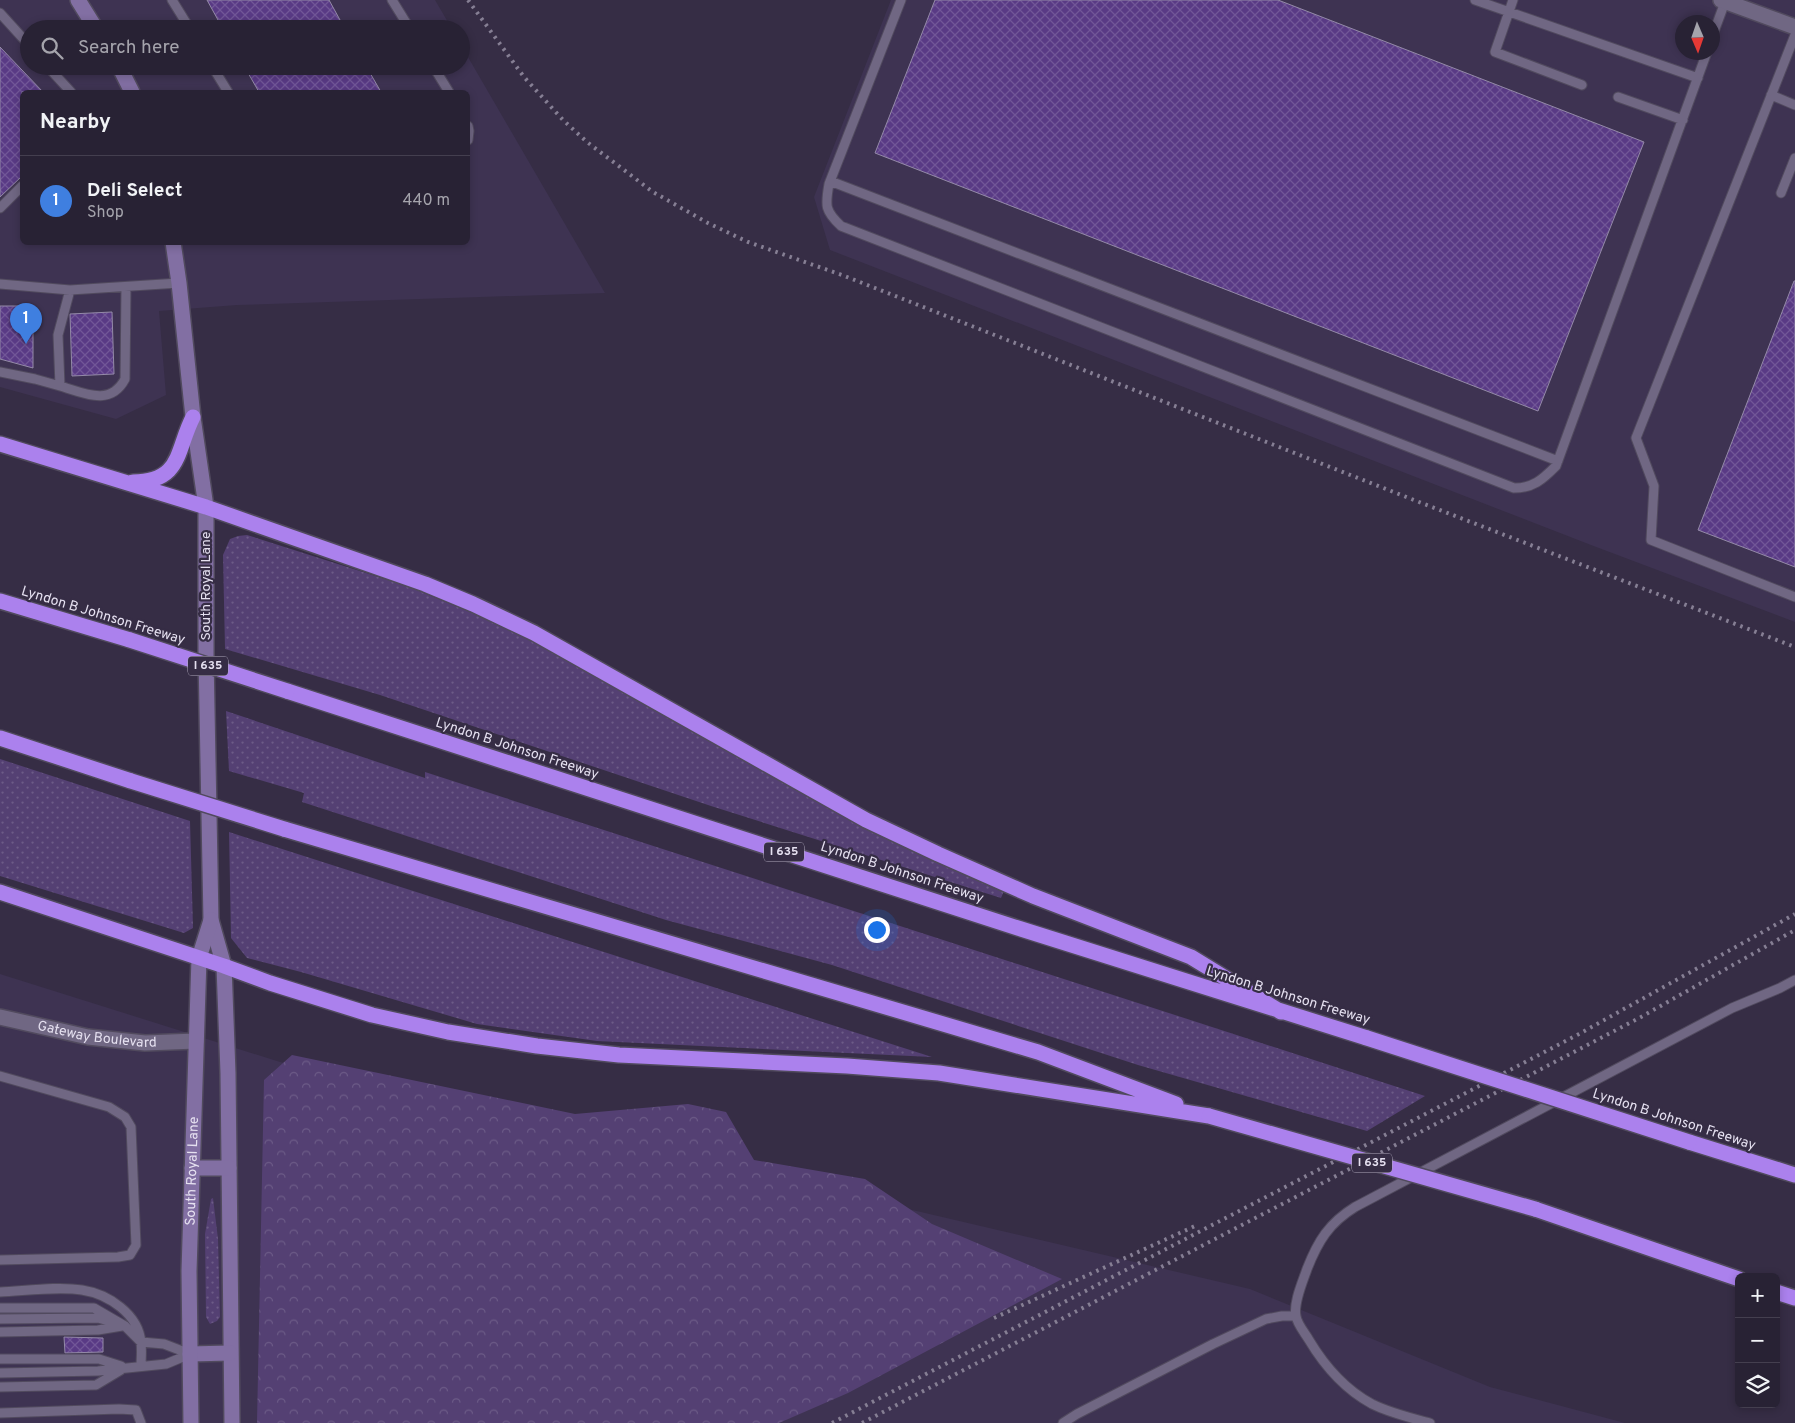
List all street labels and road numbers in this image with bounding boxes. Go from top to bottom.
street label: South Royal Lane [198,531,215,641]
street label: Lyndon B Johnson Freeway [19,583,187,649]
road number: I 635 [188,656,228,676]
street label: Lyndon B Johnson Freeway [433,715,601,783]
street label: Lyndon B Johnson Freeway [818,839,986,907]
road number: I 635 [764,842,804,862]
street label: Lyndon B Johnson Freeway [1204,963,1372,1029]
street label: Gateway Boulevard [36,1017,157,1052]
street label: Lyndon B Johnson Freeway [1590,1086,1758,1154]
street label: South Royal Lane [182,1116,202,1226]
road number: I 635 [1352,1154,1392,1172]

